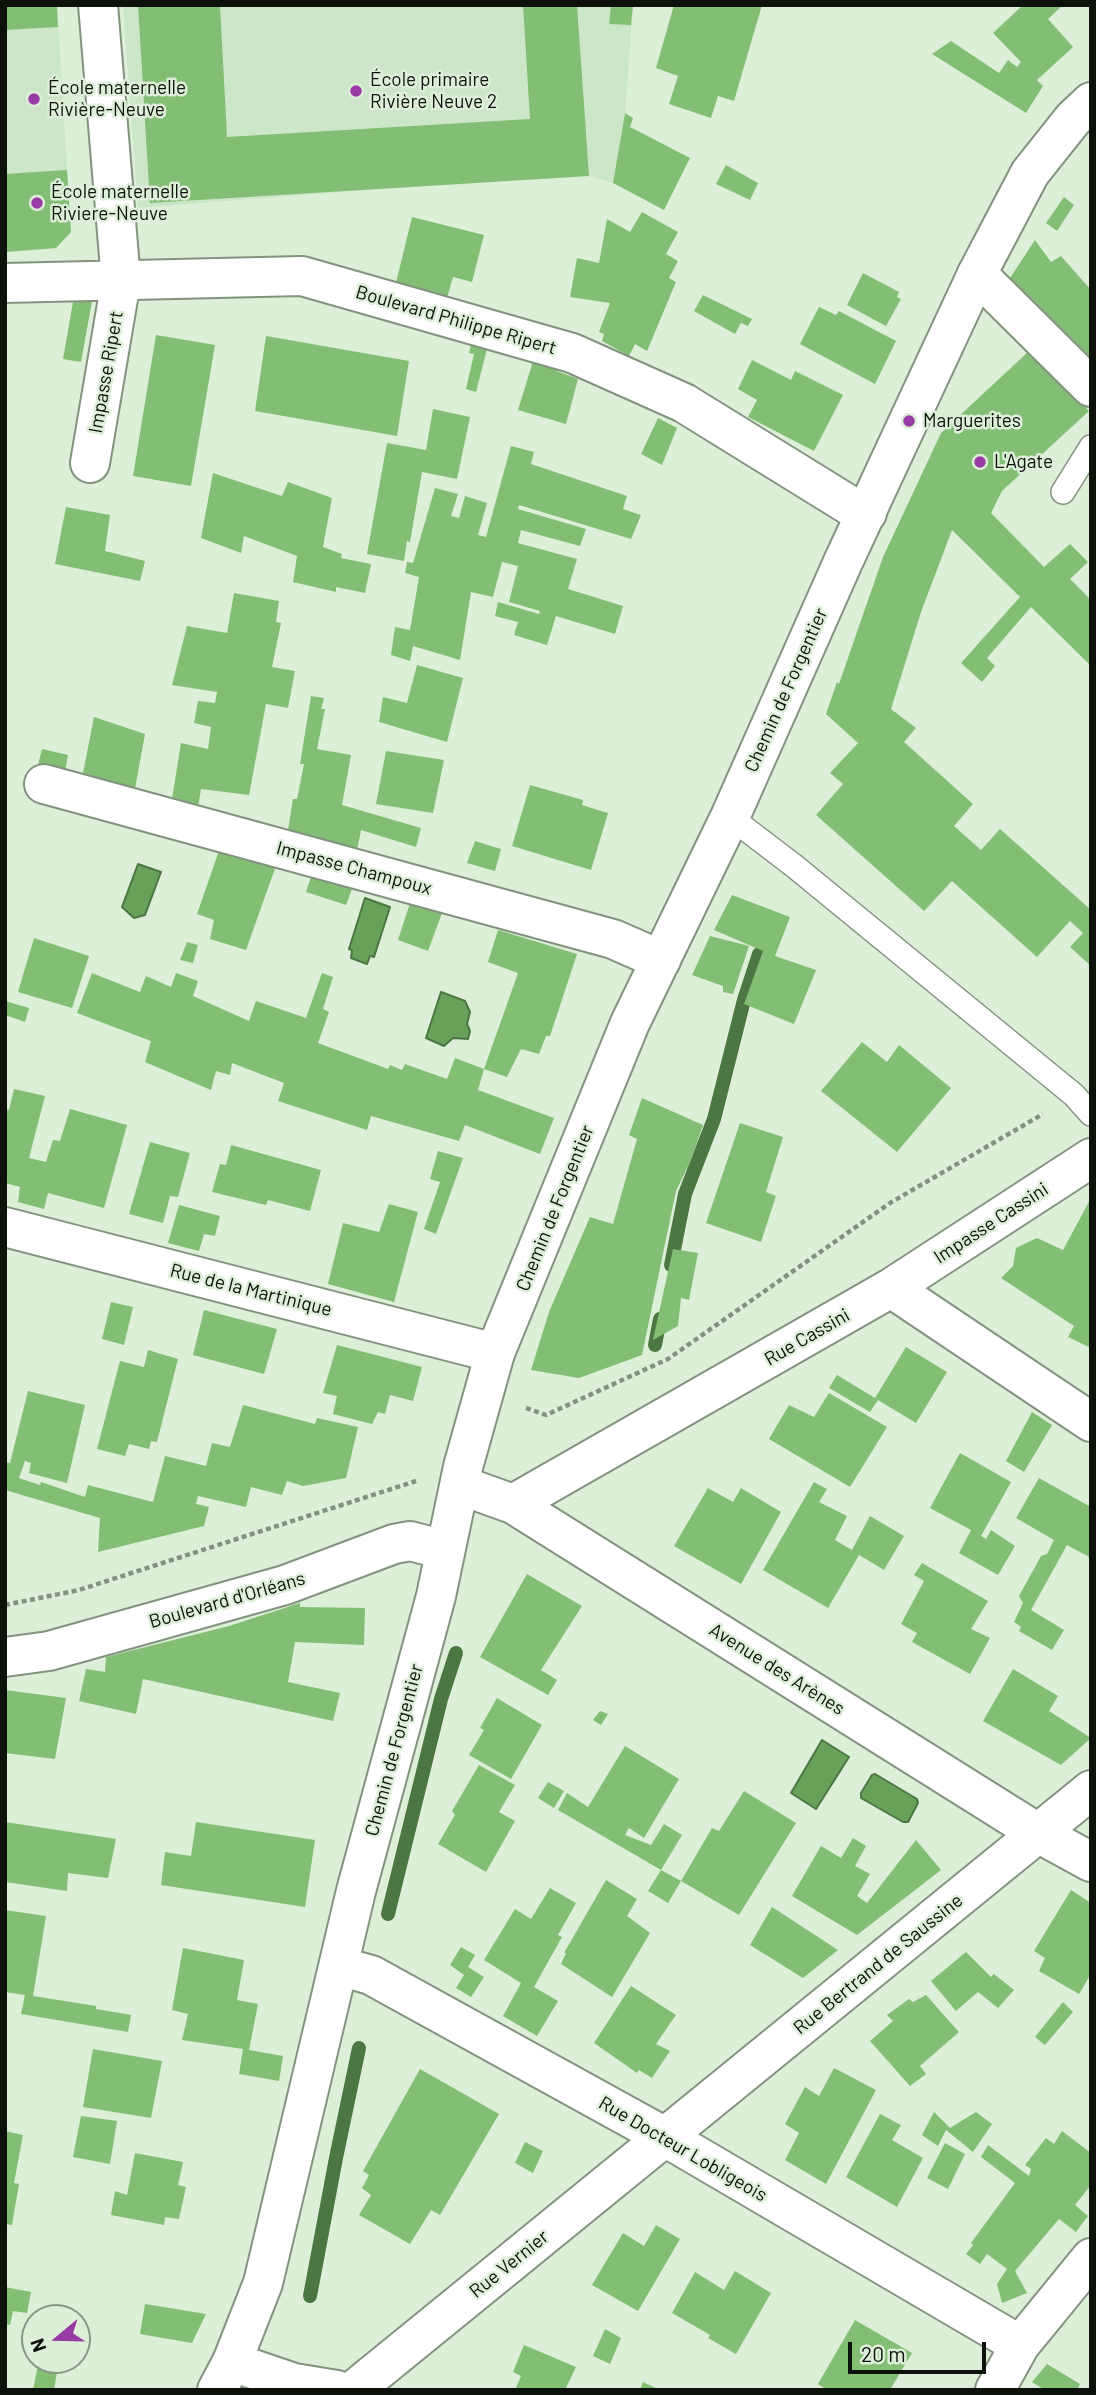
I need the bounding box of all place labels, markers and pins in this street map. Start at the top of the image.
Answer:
place label: École primaire Rivière Neuve 2 [370,69,497,113]
place label: École maternelle Rivière-Neuve [48,77,186,121]
marker: École primaire Rivière Neuve 2 [348,83,364,99]
marker: École maternelle Rivière-Neuve [26,91,42,107]
place label: École maternelle Riviere-Neuve [51,181,189,225]
marker: École maternelle Riviere-Neuve [29,195,45,211]
place label: Marguerites [923,410,1021,432]
marker: Marguerites [901,413,917,429]
place label: L'Agate [994,451,1053,473]
marker: L'Agate [972,454,988,470]

